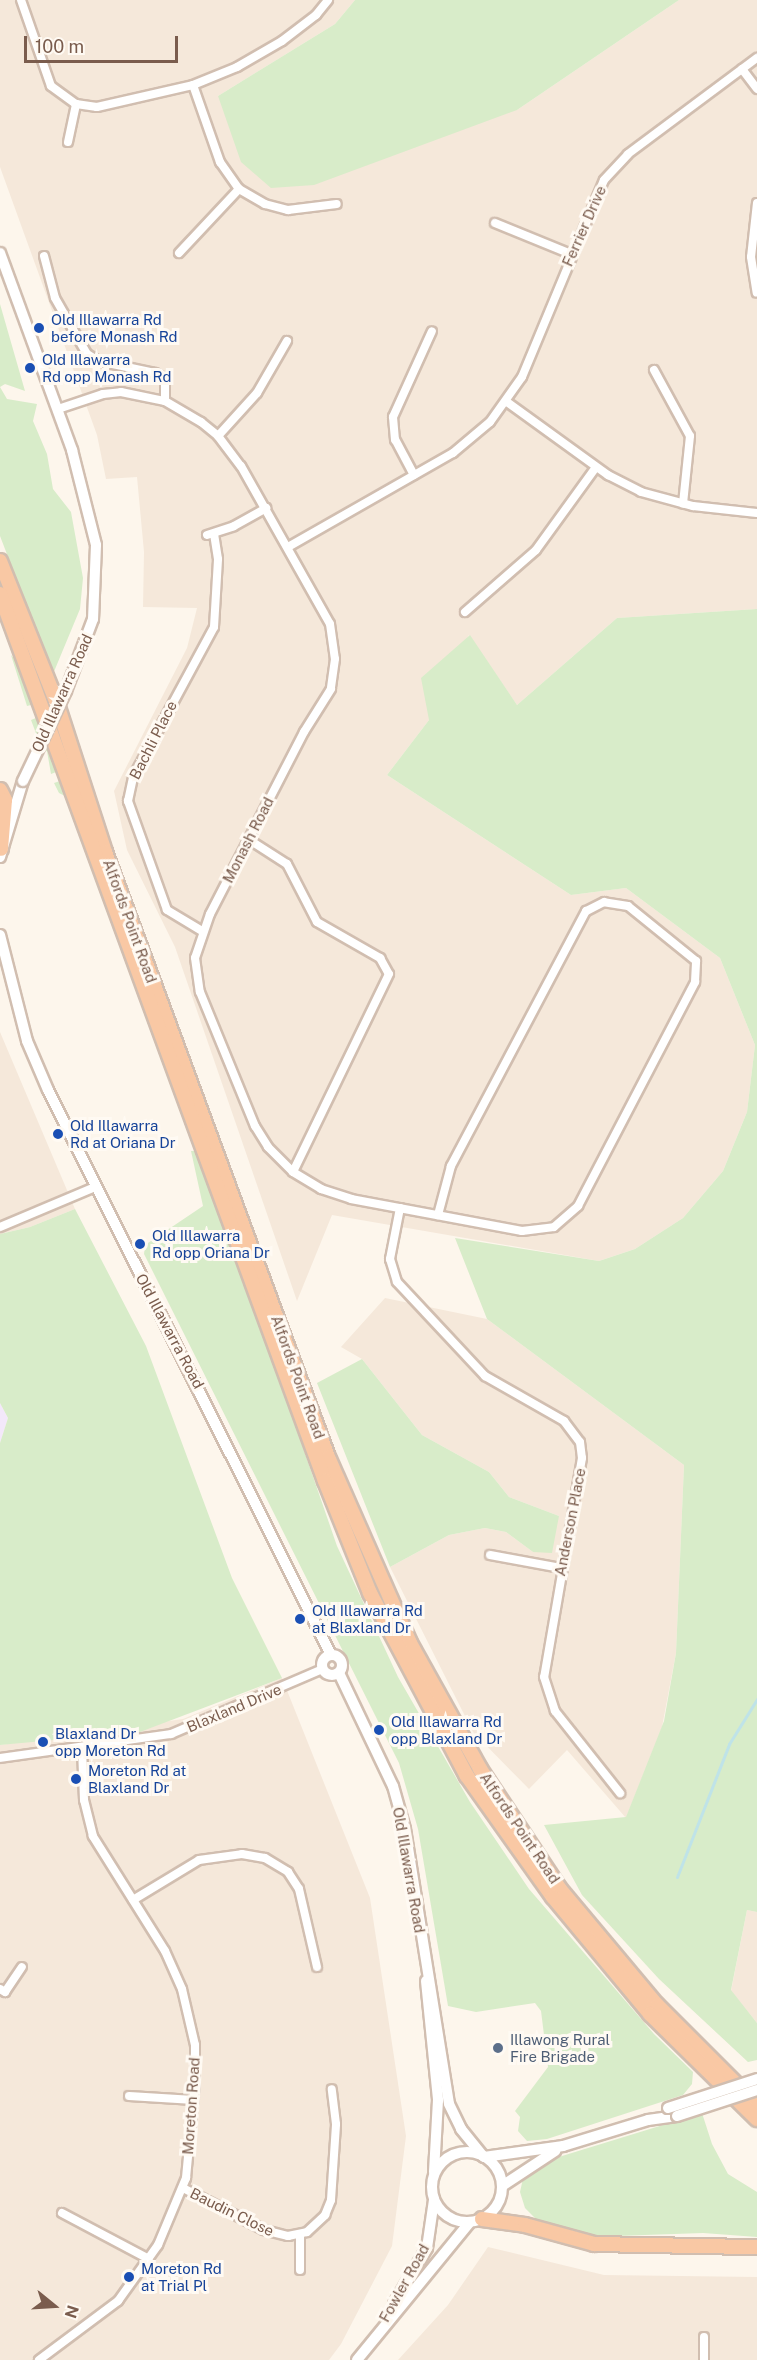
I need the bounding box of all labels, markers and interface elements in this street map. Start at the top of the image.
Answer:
scale bar [27,24,182,62]
text: 100 m [35,36,84,57]
street label: Ferrier Drive [558,183,610,269]
place label: Old Illawarra Rd before Monash Rd [51,310,178,345]
marker: Old Illawarra Rd before Monash Rd [32,321,46,335]
place label: Old Illawarra Rd opp Monash Rd [42,350,172,385]
marker: Old Illawarra Rd opp Monash Rd [23,361,37,375]
street label: Old Illawarra Road [28,631,96,755]
street label: Bachli Place [126,698,180,782]
street label: Monash Road [219,794,277,886]
street label: Alfords Point Road [99,857,161,985]
place label: Old Illawarra Rd at Oriana Dr [70,1116,176,1151]
marker: Old Illawarra Rd at Oriana Dr [51,1127,65,1141]
place label: Old Illawarra Rd opp Oriana Dr [152,1226,270,1261]
marker: Old Illawarra Rd opp Oriana Dr [133,1237,147,1251]
street label: Old Illawarra Road [132,1270,208,1392]
street label: Alfords Point Road [267,1313,329,1441]
street label: Anderson Place [551,1466,589,1578]
place label: Old Illawarra Rd at Blaxland Dr [312,1601,423,1636]
marker: Old Illawarra Rd at Blaxland Dr [293,1612,307,1626]
street label: Blaxland Drive [184,1680,284,1736]
place label: Old Illawarra Rd opp Blaxland Dr [391,1712,502,1747]
marker: Old Illawarra Rd opp Blaxland Dr [372,1723,386,1737]
place label: Blaxland Dr opp Moreton Rd [55,1724,166,1759]
marker: Blaxland Dr opp Moreton Rd [36,1735,50,1749]
place label: Moreton Rd at Blaxland Dr [88,1761,186,1796]
street label: Alfords Point Road [476,1769,564,1887]
marker: Moreton Rd at Blaxland Dr [69,1772,83,1786]
street label: Old Illawarra Road [389,1806,429,1934]
place label: Illawong Rural Fire Brigade [510,2030,610,2065]
marker: Illawong Rural Fire Brigade [491,2041,505,2055]
street label: Moreton Road [179,2057,203,2155]
street label: Baudin Close [187,2184,277,2240]
street label: Fowler Road [375,2241,433,2325]
place label: Moreton Rd at Trial Pl [141,2259,222,2294]
marker: Moreton Rd at Trial Pl [122,2270,136,2284]
north arrow [24,2276,84,2336]
text: N [61,2303,83,2321]

